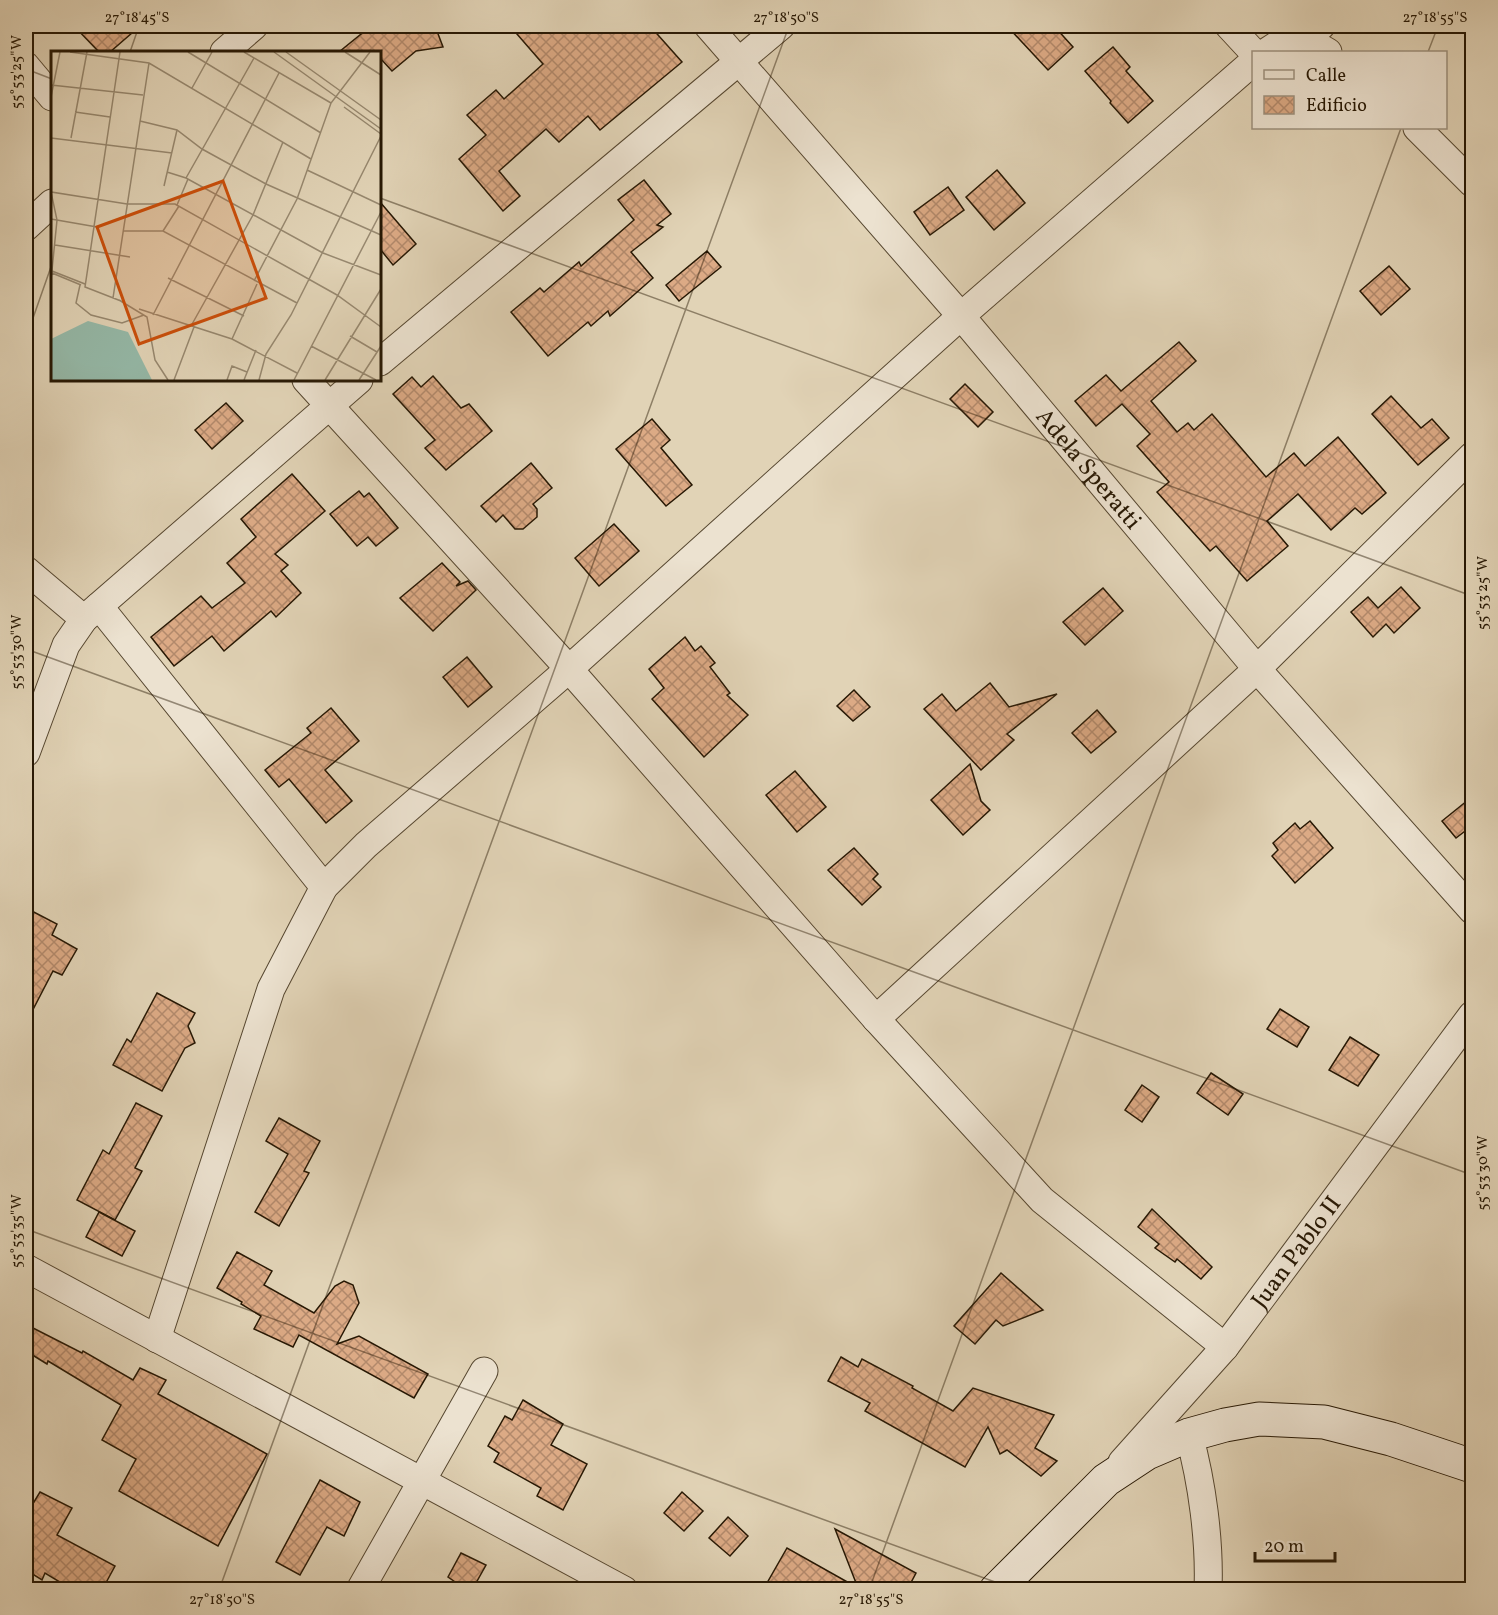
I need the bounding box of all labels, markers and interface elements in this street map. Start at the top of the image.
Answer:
text: 27°18'45"S [104,8,170,29]
text: 27°18'50"S [753,8,819,29]
text: 27°18'55"S [1403,8,1467,29]
text: 55°53'25"W [7,35,28,109]
inset map [51,51,381,381]
legend [1252,51,1447,129]
text: Calle [1306,64,1346,89]
text: Edificio [1306,94,1367,119]
street label: Adela Speratti [1026,402,1148,538]
text: 55°53'25"W [1473,556,1494,630]
text: 55°53'30"W [7,615,28,689]
text: 55°53'30"W [1473,1136,1494,1210]
street label: Juan Pablo II [1244,1189,1351,1317]
text: 55°53'35"W [7,1194,28,1268]
scale bar [1255,1525,1334,1563]
text: 20 m [1264,1535,1304,1560]
text: 27°18'50"S [189,1590,255,1611]
text: 27°18'55"S [839,1590,903,1611]

